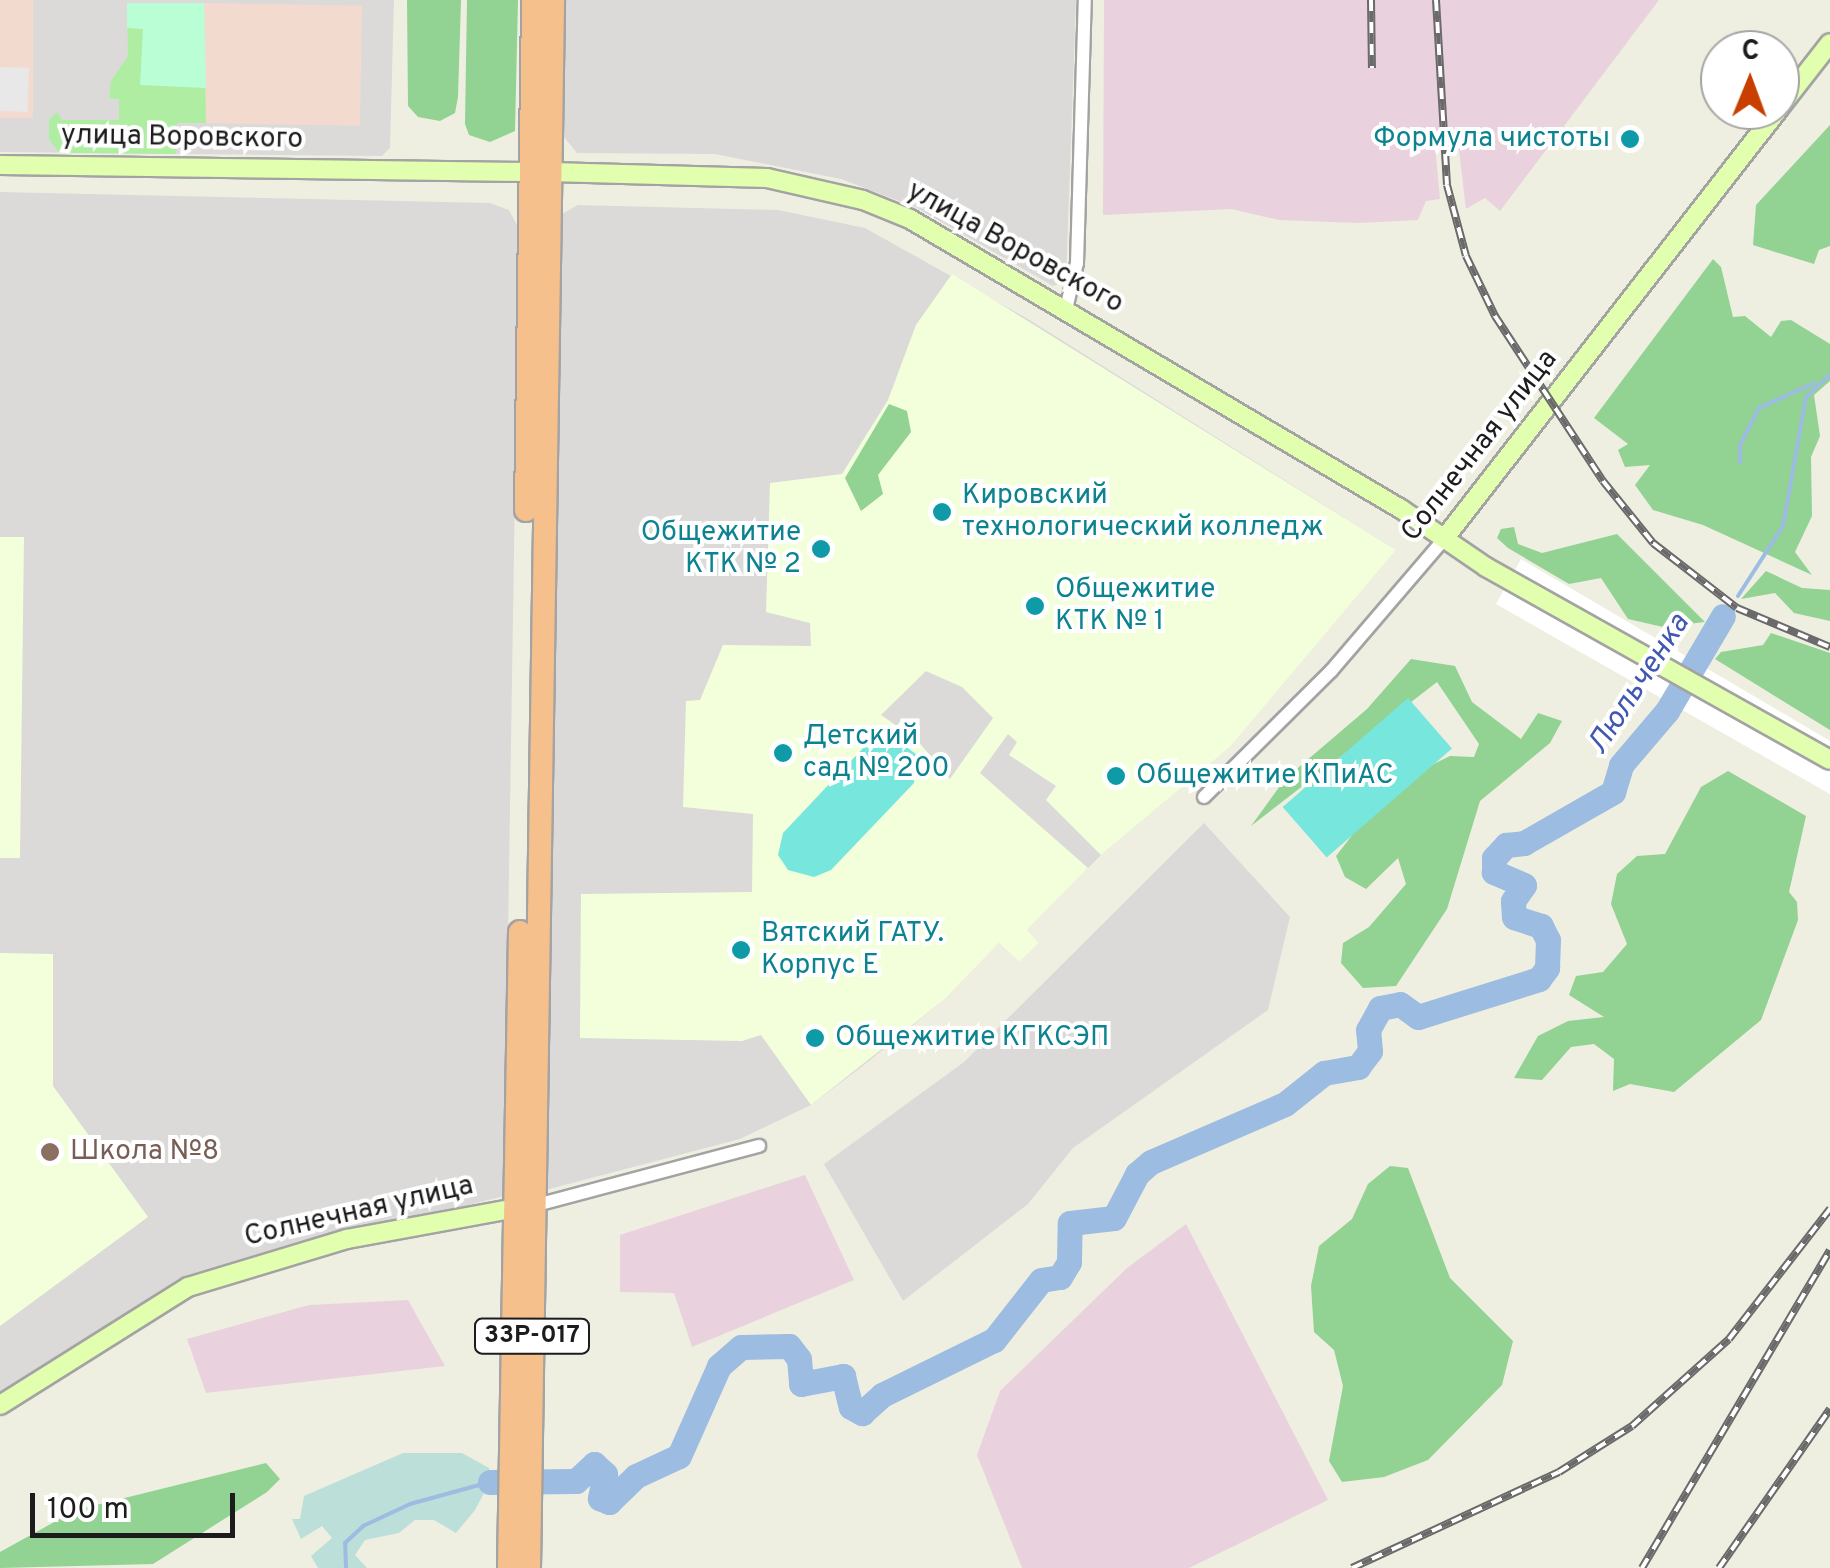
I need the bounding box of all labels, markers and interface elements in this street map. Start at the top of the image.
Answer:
north arrow [1700,30,1800,130]
text: С [1741,34,1760,70]
street label: улица Воровского [61,119,303,157]
place label: Формула чистоты [1373,122,1610,156]
marker: Формула чистоты [1619,128,1641,150]
street label: улица Воровского [901,175,1129,321]
street label: Солнечная улица [1395,344,1565,548]
place label: Кировский технологический колледж [962,479,1324,545]
marker: Кировский технологический колледж [931,501,953,523]
place label: Общежитие КТК № 2 [641,516,801,582]
marker: Общежитие КТК № 2 [810,538,832,560]
place label: Общежитие КТК № 1 [1055,573,1215,639]
marker: Общежитие КТК № 1 [1024,595,1046,617]
water label: Люльченка [1581,608,1699,762]
place label: Детский сад № 200 [803,720,949,786]
marker: Детский сад № 200 [772,742,794,764]
place label: Общежитие КПиАС [1136,759,1394,793]
marker: Общежитие КПиАС [1105,765,1127,787]
place label: Вятский ГАТУ. Корпус Е [761,917,944,983]
marker: Вятский ГАТУ. Корпус Е [730,939,752,961]
place label: Общежитие КГКСЭП [835,1021,1109,1055]
marker: Общежитие КГКСЭП [804,1027,826,1049]
place label: Школа №8 [70,1135,219,1169]
marker: Школа №8 [39,1141,61,1163]
street label: Солнечная улица [241,1169,477,1255]
road number: 33Р-017 [472,1316,592,1356]
scale bar [35,1473,240,1535]
text: 100 m [47,1492,129,1529]

